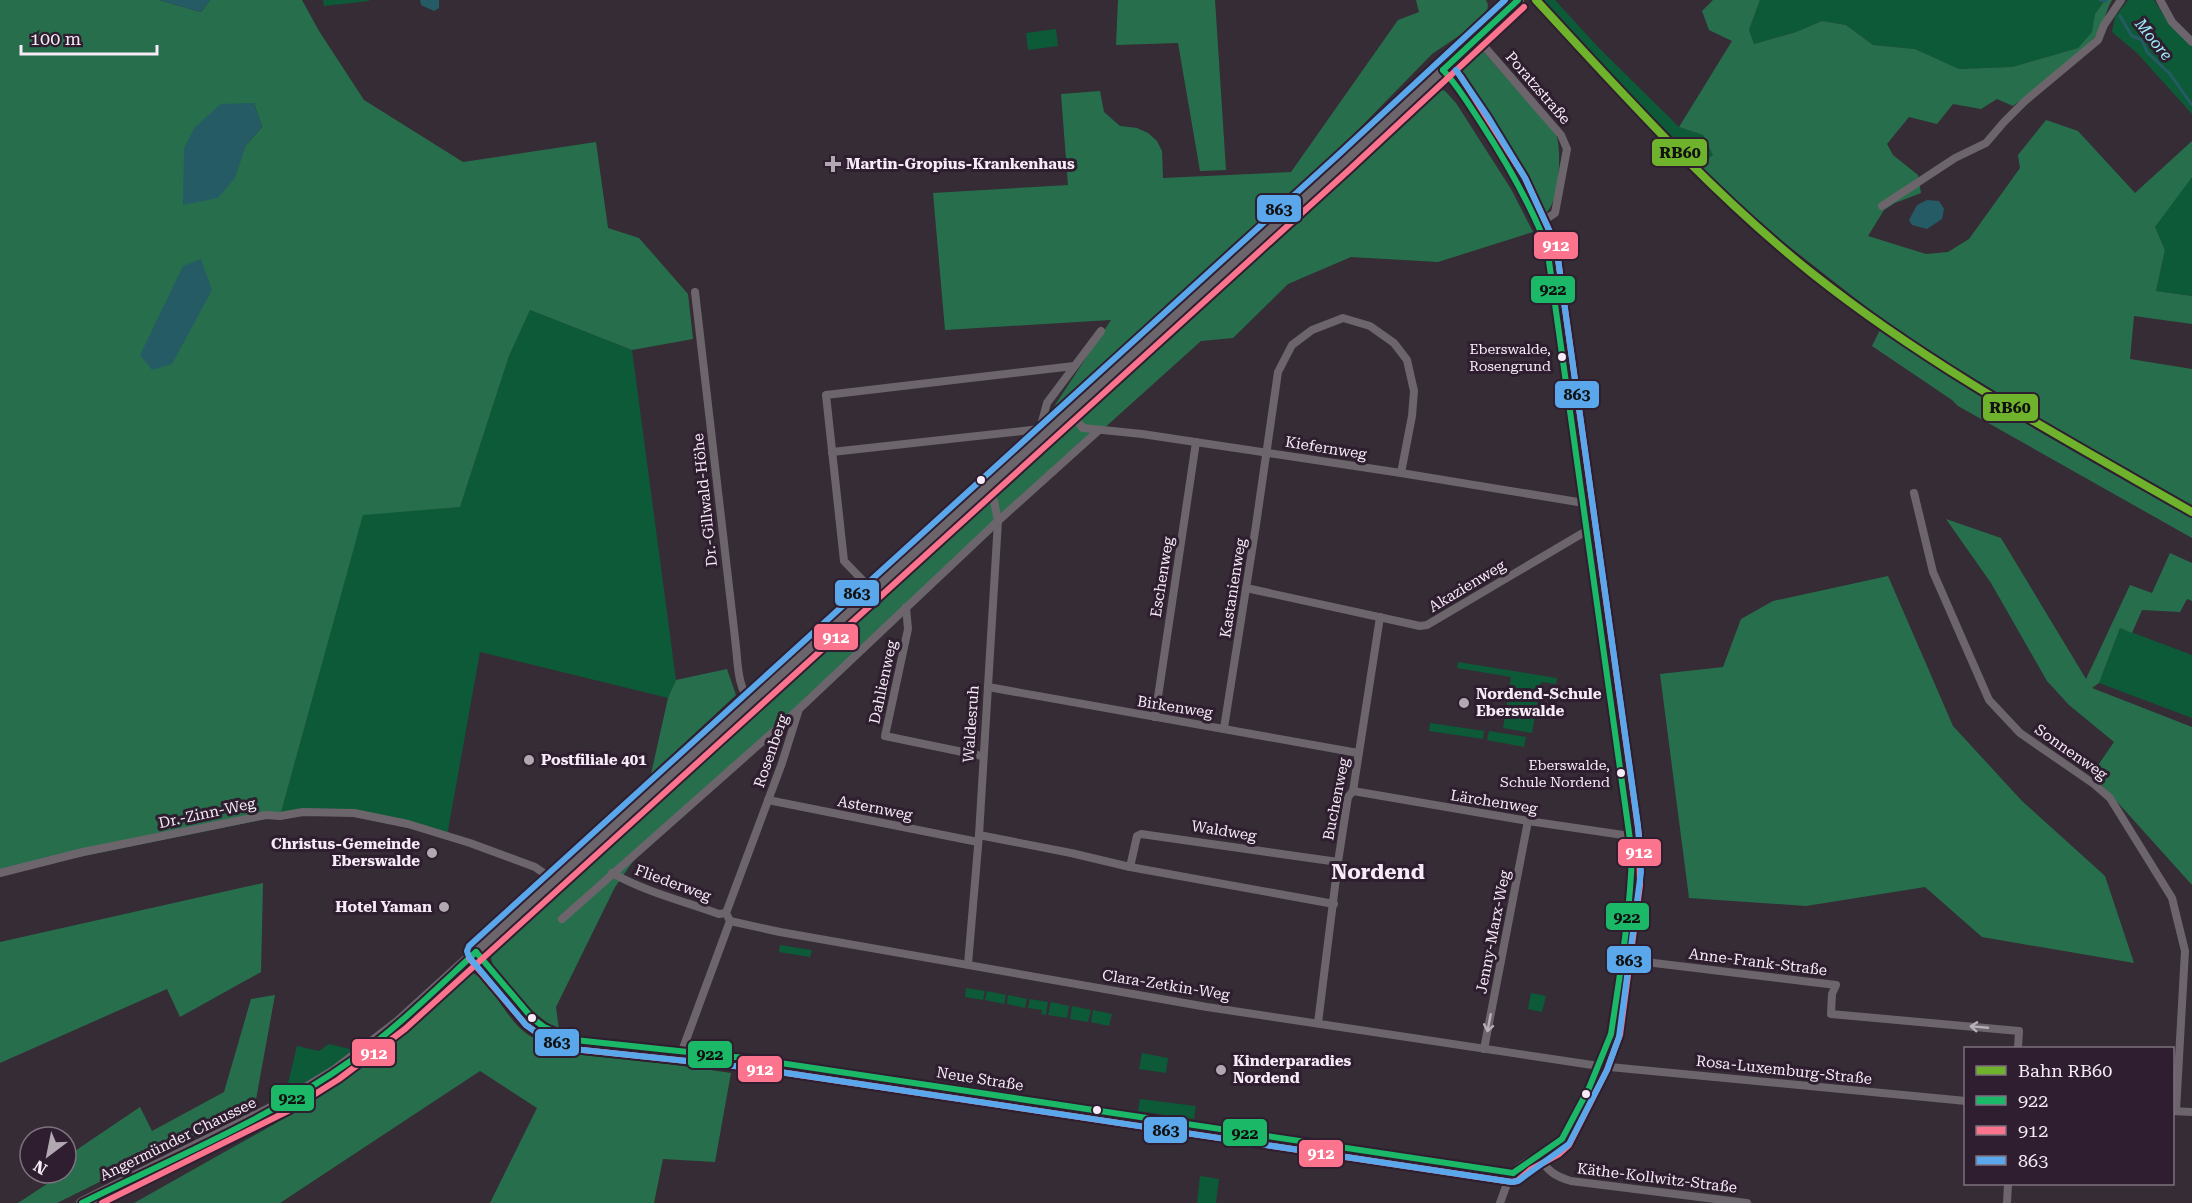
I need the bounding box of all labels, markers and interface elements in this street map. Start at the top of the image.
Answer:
water label: Moore [2130,14,2176,64]
scale bar [21,18,158,56]
text: 100 m [30,28,81,49]
street label: Poratzstraße [1502,48,1574,128]
line badge: RB60 [1651,138,1708,167]
text: RB60 [1659,143,1701,162]
marker: Martin-Gropius-Krankenhaus [824,155,842,173]
place label: Martin-Gropius-Krankenhaus [846,155,1075,173]
line badge: 863 [1256,194,1302,223]
text: 863 [1266,200,1292,219]
line badge: 912 [1533,231,1579,260]
text: 912 [1543,236,1569,255]
line badge: 922 [1530,275,1576,304]
text: 922 [1540,280,1566,299]
place label: Eberswalde, Rosengrund [1469,341,1551,374]
marker: Eberswalde, Rosengrund [1556,351,1568,363]
line badge: 863 [1554,380,1600,409]
text: 863 [1564,385,1590,404]
line badge: RB60 [1982,393,2039,422]
text: RB60 [1989,398,2031,417]
street label: Dr.-Gillwald-Höhe [689,432,721,568]
street label: Kiefernweg [1284,433,1369,463]
unlabelled marker [975,474,987,486]
street label: Eschenweg [1147,535,1177,619]
street label: Kastanienweg [1216,536,1250,639]
street label: Akazienweg [1425,556,1509,616]
line badge: 863 [834,579,880,607]
text: 863 [844,584,870,603]
line badge: 912 [813,623,859,651]
text: 912 [823,628,849,647]
street label: Dahlienweg [865,638,901,726]
street label: Waldesruh [959,684,983,763]
place label: Nordend-Schule Eberswalde [1476,685,1602,720]
street label: Birkenweg [1136,692,1215,722]
marker: Nordend-Schule Eberswalde [1457,696,1471,710]
street label: Rosenberg [750,711,792,790]
street label: Sonnenweg [2031,720,2111,784]
place label: Postfiliale 401 [541,751,647,769]
marker: Postfiliale 401 [522,753,536,767]
street label: Buchenweg [1319,756,1353,842]
place label: Eberswalde, Schule Nordend [1500,757,1610,790]
marker: Eberswalde, Schule Nordend [1615,767,1627,779]
street label: Lärchenweg [1449,786,1539,818]
street label: Asternweg [836,792,914,824]
street label: Dr.-Zinn-Weg [157,794,258,832]
street label: Waldweg [1190,817,1258,845]
place label: Christus-Gemeinde Eberswalde [271,835,420,870]
line badge: 912 [1617,838,1662,867]
text: 912 [1626,843,1652,862]
marker: Christus-Gemeinde Eberswalde [425,846,439,860]
district label: Nordend [1331,860,1425,884]
street label: Fliederweg [632,861,714,905]
street label: Jenny-Marx-Weg [1472,868,1514,995]
place label: Hotel Yaman [335,898,432,916]
marker: Hotel Yaman [437,900,451,914]
line badge: 922 [1605,902,1650,931]
text: 922 [1614,908,1640,927]
line badge: 863 [1606,945,1652,974]
street label: Anne-Frank-Straße [1688,945,1828,979]
text: 863 [1616,951,1642,970]
street label: Clara-Zetkin-Weg [1101,966,1232,1004]
unlabelled marker [526,1012,538,1024]
one-way arrow [1483,1013,1494,1032]
one-way arrow [1969,1021,1989,1032]
line badge: 863 [534,1028,580,1057]
text: 863 [544,1033,570,1052]
line badge: 912 [351,1038,396,1067]
line badge: 922 [687,1040,733,1069]
text: 912 [361,1044,387,1063]
text: 922 [697,1045,723,1064]
legend [1964,1047,2174,1185]
place label: Kinderparadies Nordend [1233,1052,1351,1087]
street label: Rosa-Luxemburg-Straße [1695,1052,1873,1088]
line badge: 912 [737,1055,783,1083]
text: 912 [747,1060,773,1079]
text: Bahn RB60 [2018,1060,2112,1081]
street label: Neue Straße [935,1063,1025,1095]
marker: Kinderparadies Nordend [1214,1063,1228,1077]
line badge: 922 [270,1084,315,1112]
unlabelled marker [1580,1088,1592,1100]
text: 922 [279,1089,305,1108]
text: 922 [2018,1090,2048,1111]
street label: Angermünder Chaussee [97,1093,259,1185]
unlabelled marker [1091,1104,1103,1116]
line badge: 863 [1143,1116,1188,1144]
line badge: 922 [1222,1118,1268,1147]
text: 912 [2018,1120,2048,1141]
text: 863 [1153,1121,1179,1140]
text: 922 [1232,1124,1258,1143]
north arrow [18,1125,78,1185]
line badge: 912 [1298,1139,1344,1168]
text: 912 [1308,1144,1334,1163]
text: 863 [2018,1150,2048,1171]
text: N [30,1156,51,1179]
street label: Käthe-Kollwitz-Straße [1576,1159,1738,1197]

